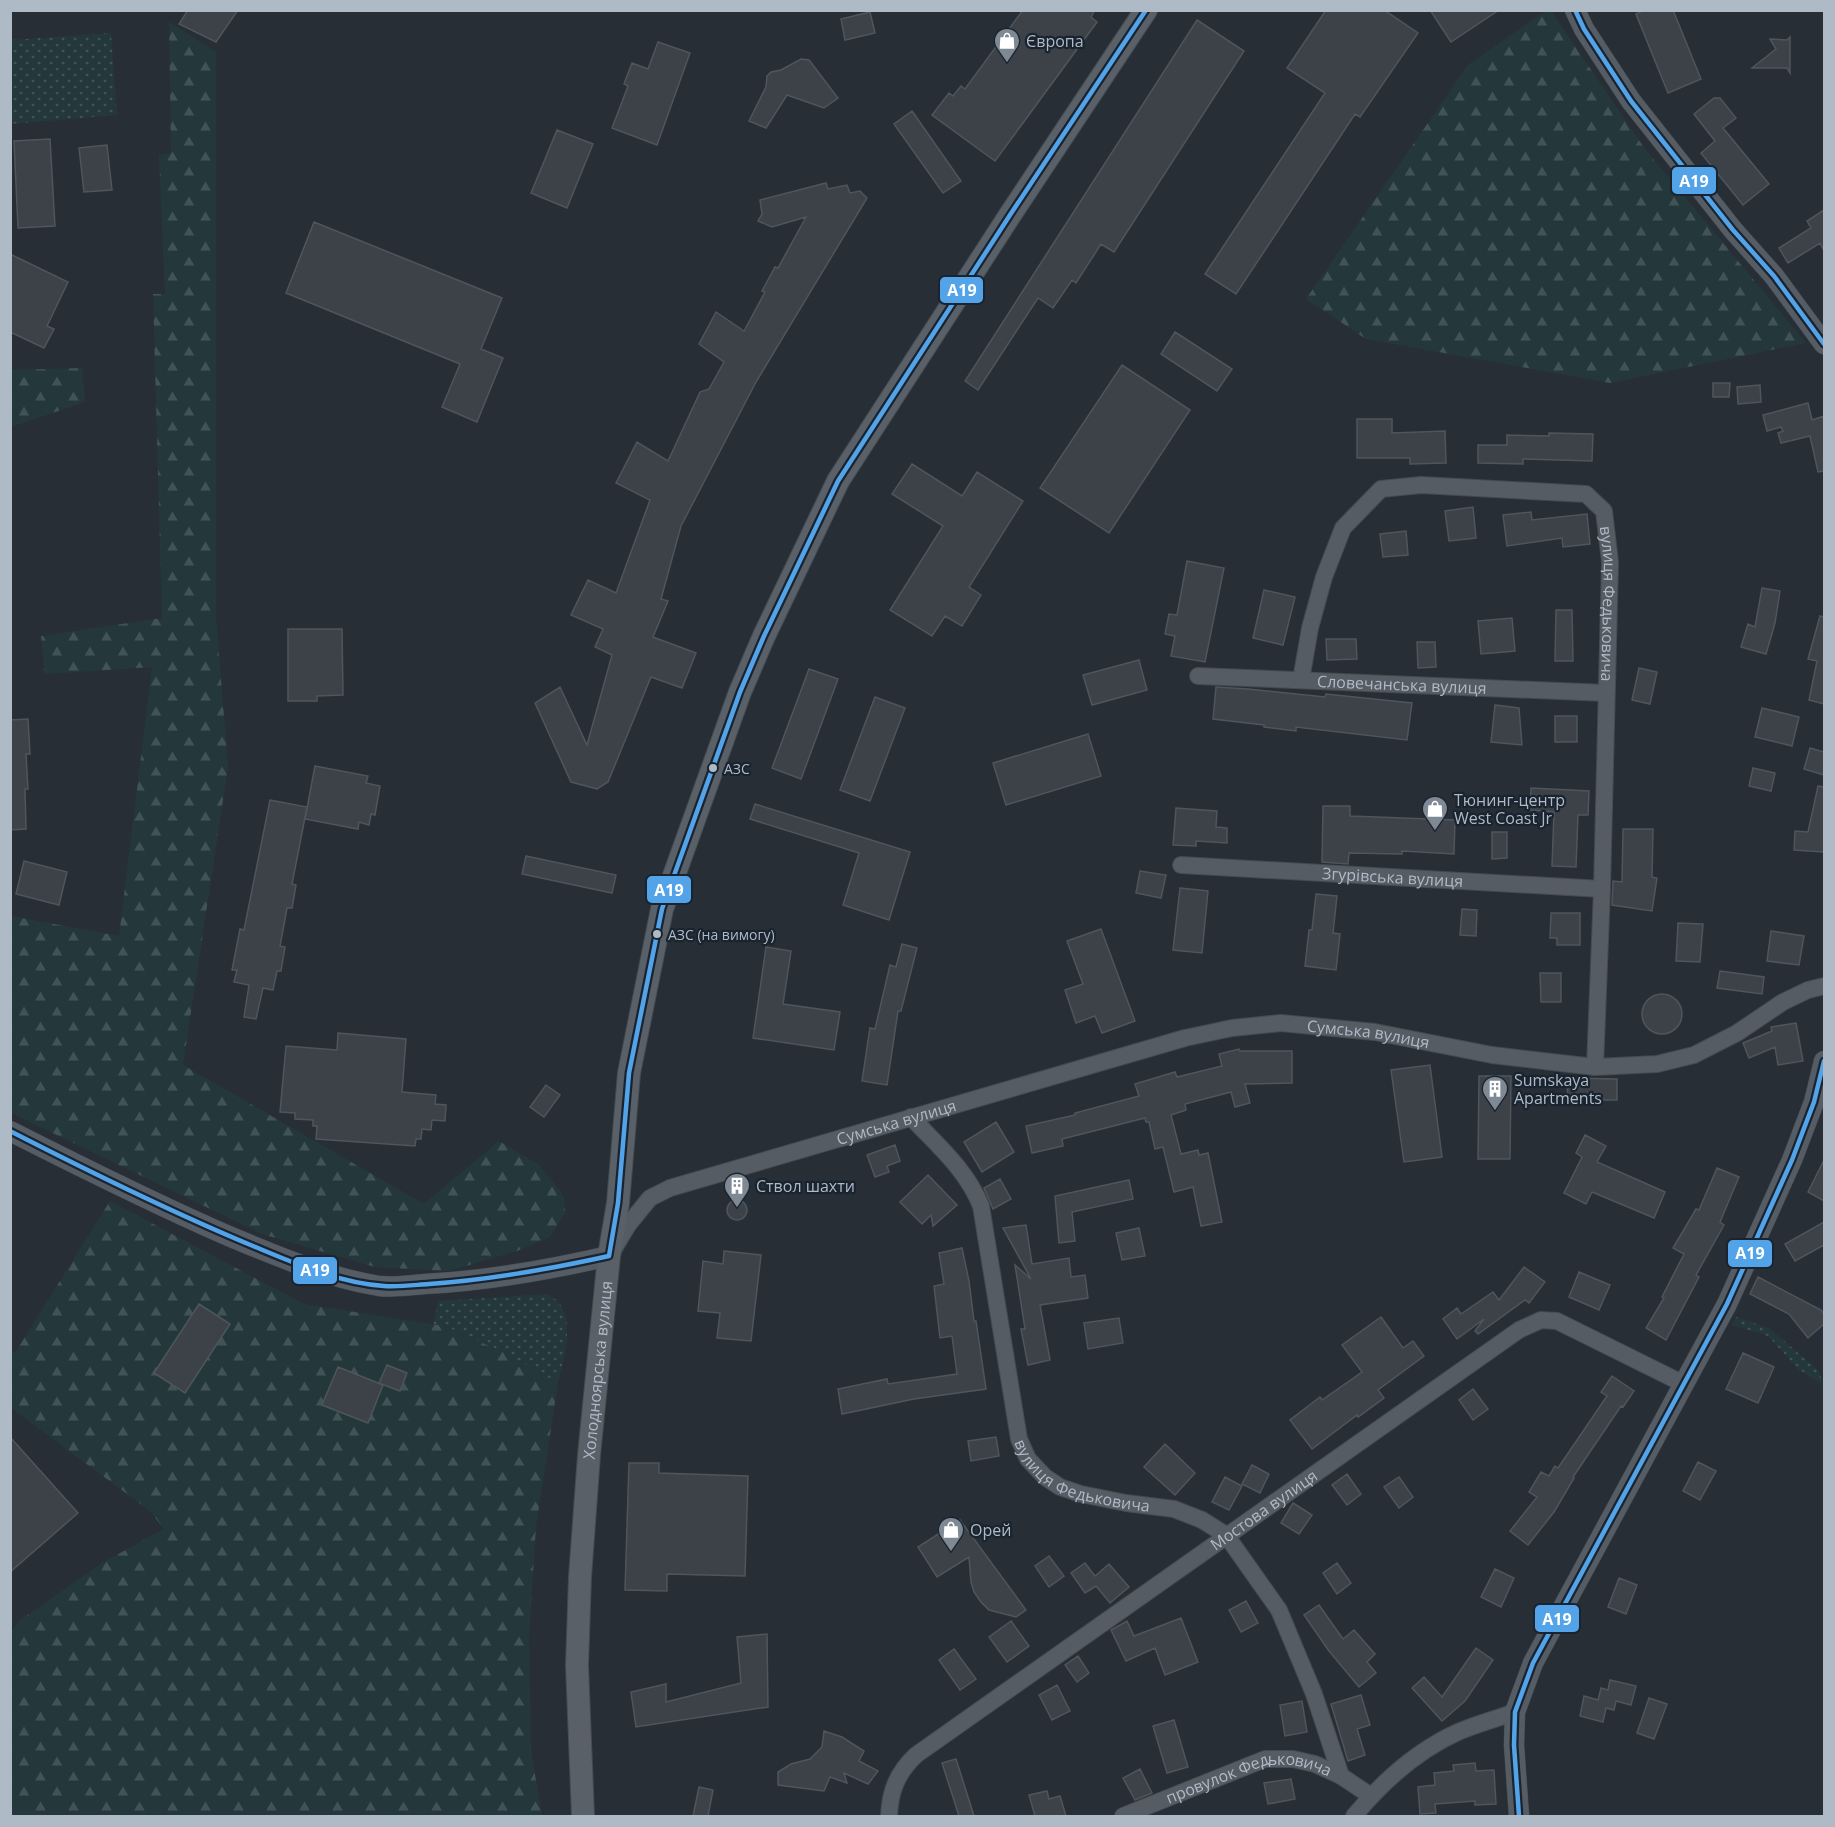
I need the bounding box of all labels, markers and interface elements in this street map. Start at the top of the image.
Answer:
shop icon: Європа [992,26,1022,64]
place label: Європа [1026,30,1084,52]
line badge: А19 [1671,166,1717,195]
text: А19 [1679,170,1709,192]
line badge: А19 [939,276,984,304]
text: А19 [947,279,977,301]
street label: вулиця Федьковича [1595,525,1621,682]
street label: Словечанська вулиця [1317,670,1487,699]
place label: АЗС [724,759,750,778]
marker: АЗС [707,762,719,774]
place label: Тюнинг-центр West Coast Jr [1454,789,1565,829]
shop icon: Тюнинг-центр West Coast Jr [1420,794,1450,832]
street label: Згурівська вулиця [1322,862,1464,892]
line badge: А19 [646,875,692,904]
text: А19 [654,879,684,901]
place label: АЗС (на вимогу) [668,925,775,944]
marker: АЗС (на вимогу) [651,928,663,940]
street label: Сумська вулиця [1306,1015,1431,1053]
place label: Sumskaya Apartments [1514,1069,1602,1109]
building icon: Sumskaya Apartments [1480,1074,1510,1112]
street label: Сумська вулиця [834,1094,959,1150]
building icon: Ствол шахти [722,1171,752,1209]
place label: Ствол шахти [756,1175,855,1197]
line badge: А19 [1727,1239,1773,1268]
text: А19 [1735,1242,1765,1264]
line badge: А19 [292,1256,338,1285]
text: А19 [300,1259,330,1281]
street label: Холодноярська вулиця [578,1280,617,1460]
street label: вулиця Федьковича [1009,1435,1151,1517]
street label: Мостова вулиця [1206,1465,1322,1555]
shop icon: Орей [936,1515,966,1553]
place label: Орей [970,1519,1011,1541]
line badge: А19 [1534,1604,1580,1633]
text: А19 [1542,1608,1572,1630]
street label: провулок Федьковича [1163,1748,1335,1809]

